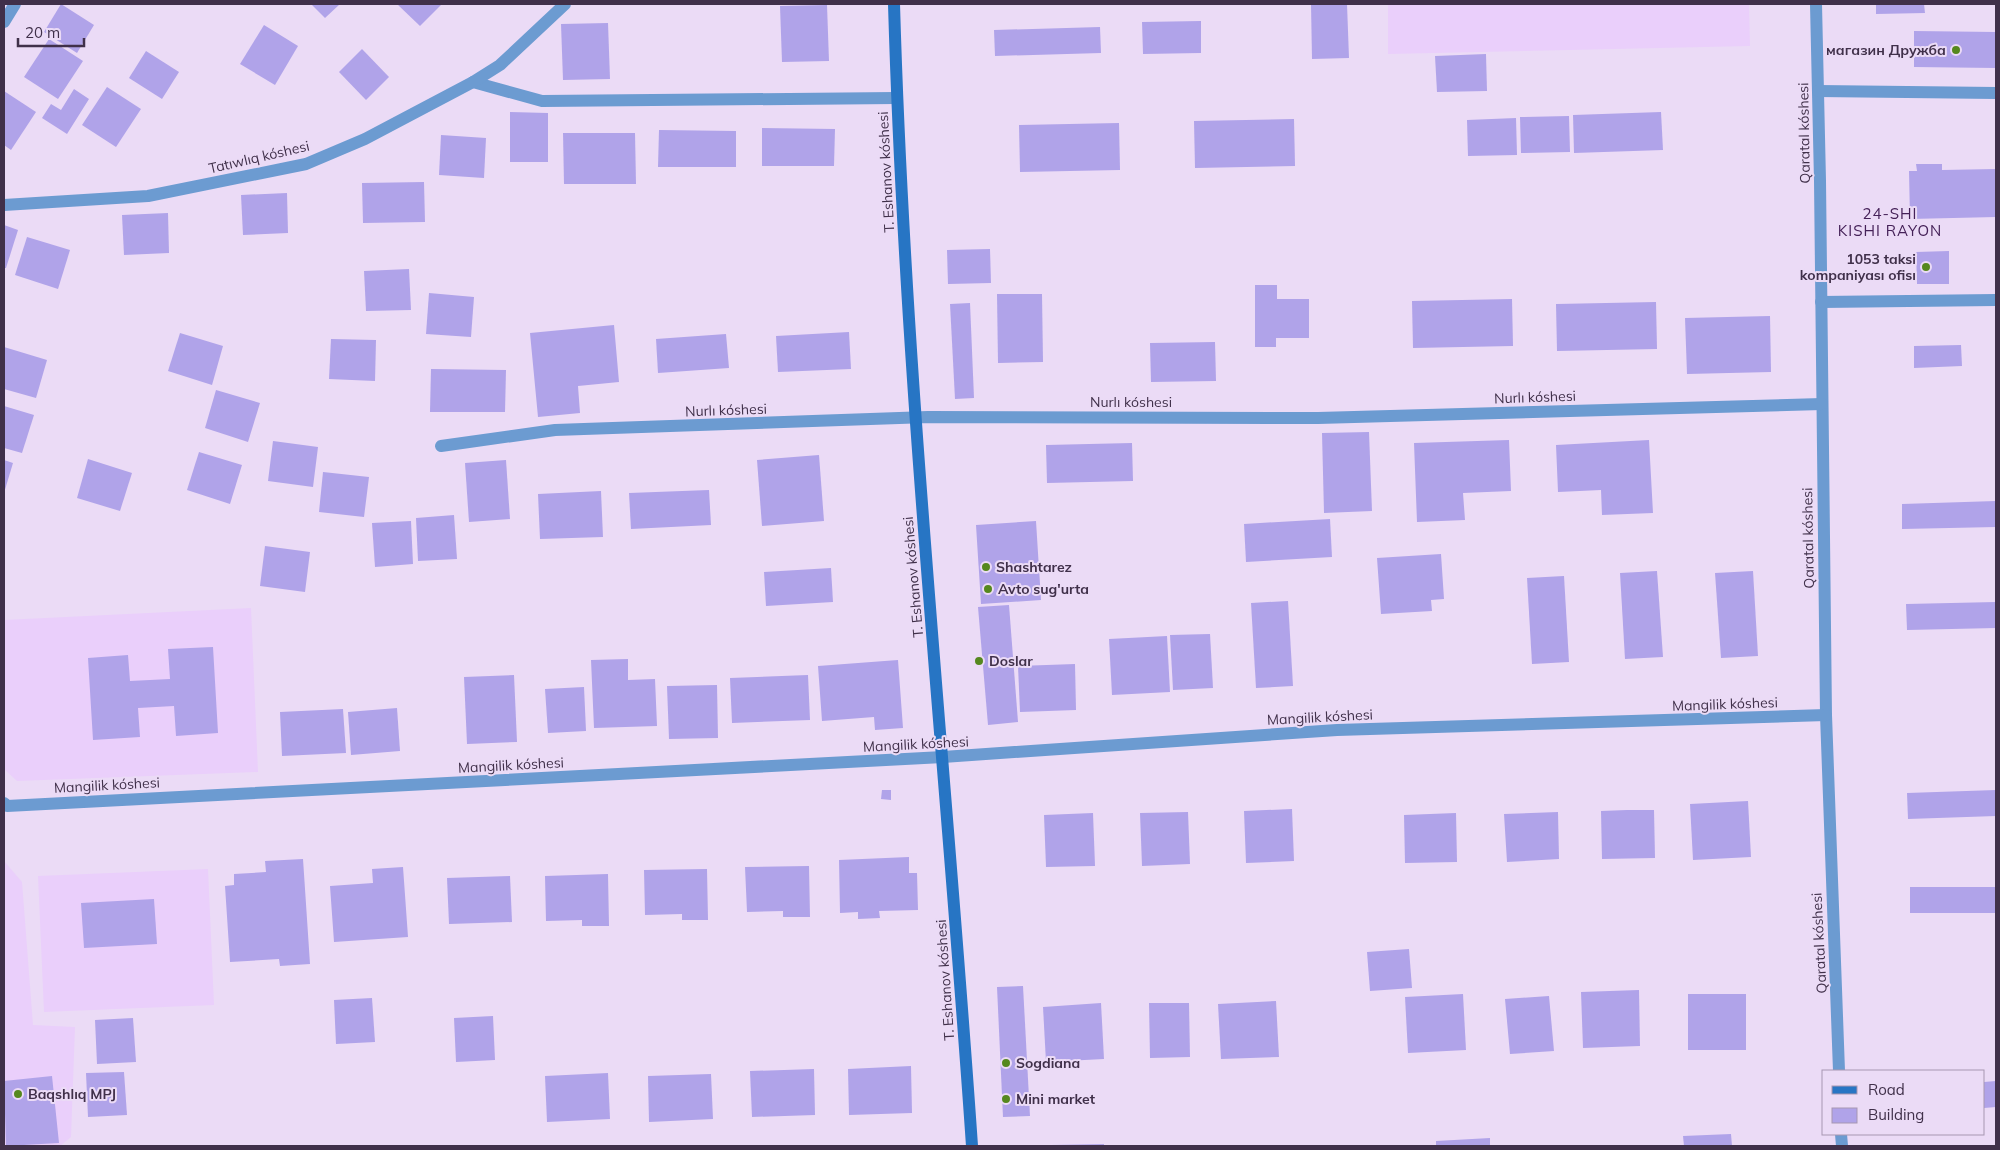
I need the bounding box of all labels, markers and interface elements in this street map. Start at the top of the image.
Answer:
scale bar [18,15,84,47]
text: 20 m [25,23,60,42]
place label: магазин Дружба [1826,41,1946,59]
marker: магазин Дружба [1950,44,1962,56]
street label: Qaratal kóshesi [1794,82,1814,184]
street label: T. Eshanov kóshesi [874,111,898,233]
street label: Tatıwlıq kóshesi [207,137,311,177]
district label: 24-SHI KISHI RAYON [1838,204,1942,240]
place label: 1053 taksi kompaniyası ofisı [1800,250,1916,284]
marker: 1053 taksi kompaniyası ofisı [1920,261,1932,273]
street label: Nurlı kóshesi [1494,387,1576,407]
street label: Nurlı kóshesi [1090,393,1172,411]
street label: Nurlı kóshesi [685,400,767,420]
street label: Qaratal kóshesi [1798,487,1818,589]
street label: T. Eshanov kóshesi [899,516,927,638]
place label: Shashtarez [996,558,1072,576]
marker: Shashtarez [980,561,992,573]
place label: Avto sug'urta [998,580,1089,598]
marker: Avto sug'urta [982,583,994,595]
place label: Doslar [989,652,1033,670]
marker: Doslar [973,655,985,667]
street label: Mangilik kóshesi [1672,693,1778,715]
street label: Mangilik kóshesi [1267,705,1373,729]
street label: Mangilik kóshesi [863,732,969,756]
street label: Mangilik kóshesi [458,753,564,777]
street label: Mangilik kóshesi [54,773,160,797]
street label: Qaratal kóshesi [1807,892,1831,994]
street label: T. Eshanov kóshesi [932,919,958,1041]
place label: Sogdiana [1016,1054,1080,1072]
marker: Sogdiana [1000,1057,1012,1069]
legend [1822,1070,1985,1135]
text: Road [1868,1080,1905,1099]
place label: Baqshlıq MPJ [28,1085,116,1103]
marker: Baqshlıq MPJ [12,1088,24,1100]
place label: Mini market [1016,1090,1096,1108]
marker: Mini market [1000,1093,1012,1105]
text: Building [1868,1105,1924,1124]

